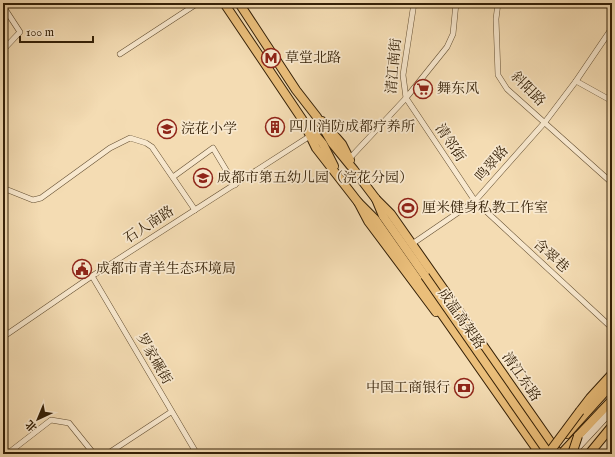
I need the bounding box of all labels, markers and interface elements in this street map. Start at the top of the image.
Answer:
scale bar [20,18,93,44]
text: 100 m [26,25,54,40]
street label: 清江南街 [383,37,405,95]
metro station icon: 草堂北路 [260,47,282,69]
place label: 草堂北路 [285,49,341,67]
street label: 斜阳路 [507,68,549,110]
supermarket icon: 舞东风 [412,78,434,100]
place label: 舞东风 [437,80,479,98]
building icon: 四川消防成都疗养所 [264,116,286,138]
school or university icon: 浣花小学 [156,118,178,140]
place label: 四川消防成都疗养所 [289,118,415,136]
place label: 浣花小学 [181,120,237,138]
street label: 清邻街 [431,121,469,165]
street label: 鸣翠路 [471,142,513,186]
school or university icon: 成都市第五幼儿园（浣花分园） [192,167,214,189]
place label: 成都市第五幼儿园（浣花分园） [217,169,413,187]
sports icon: 厘米健身私教工作室 [397,197,419,219]
place label: 厘米健身私教工作室 [422,199,548,217]
street label: 石人南路 [121,202,177,248]
street label: 含翠巷 [529,235,573,277]
public building icon: 成都市青羊生态环境局 [71,258,93,280]
place label: 成都市青羊生态环境局 [96,260,236,278]
street label: 成温高架路 [434,285,488,353]
street label: 罗家碾街 [132,330,176,388]
street label: 清江东路 [498,349,544,405]
bank icon: 中国工商银行 [453,377,475,399]
place label: 中国工商银行 [366,379,450,397]
north arrow [18,399,58,439]
text: 北 [23,417,41,434]

